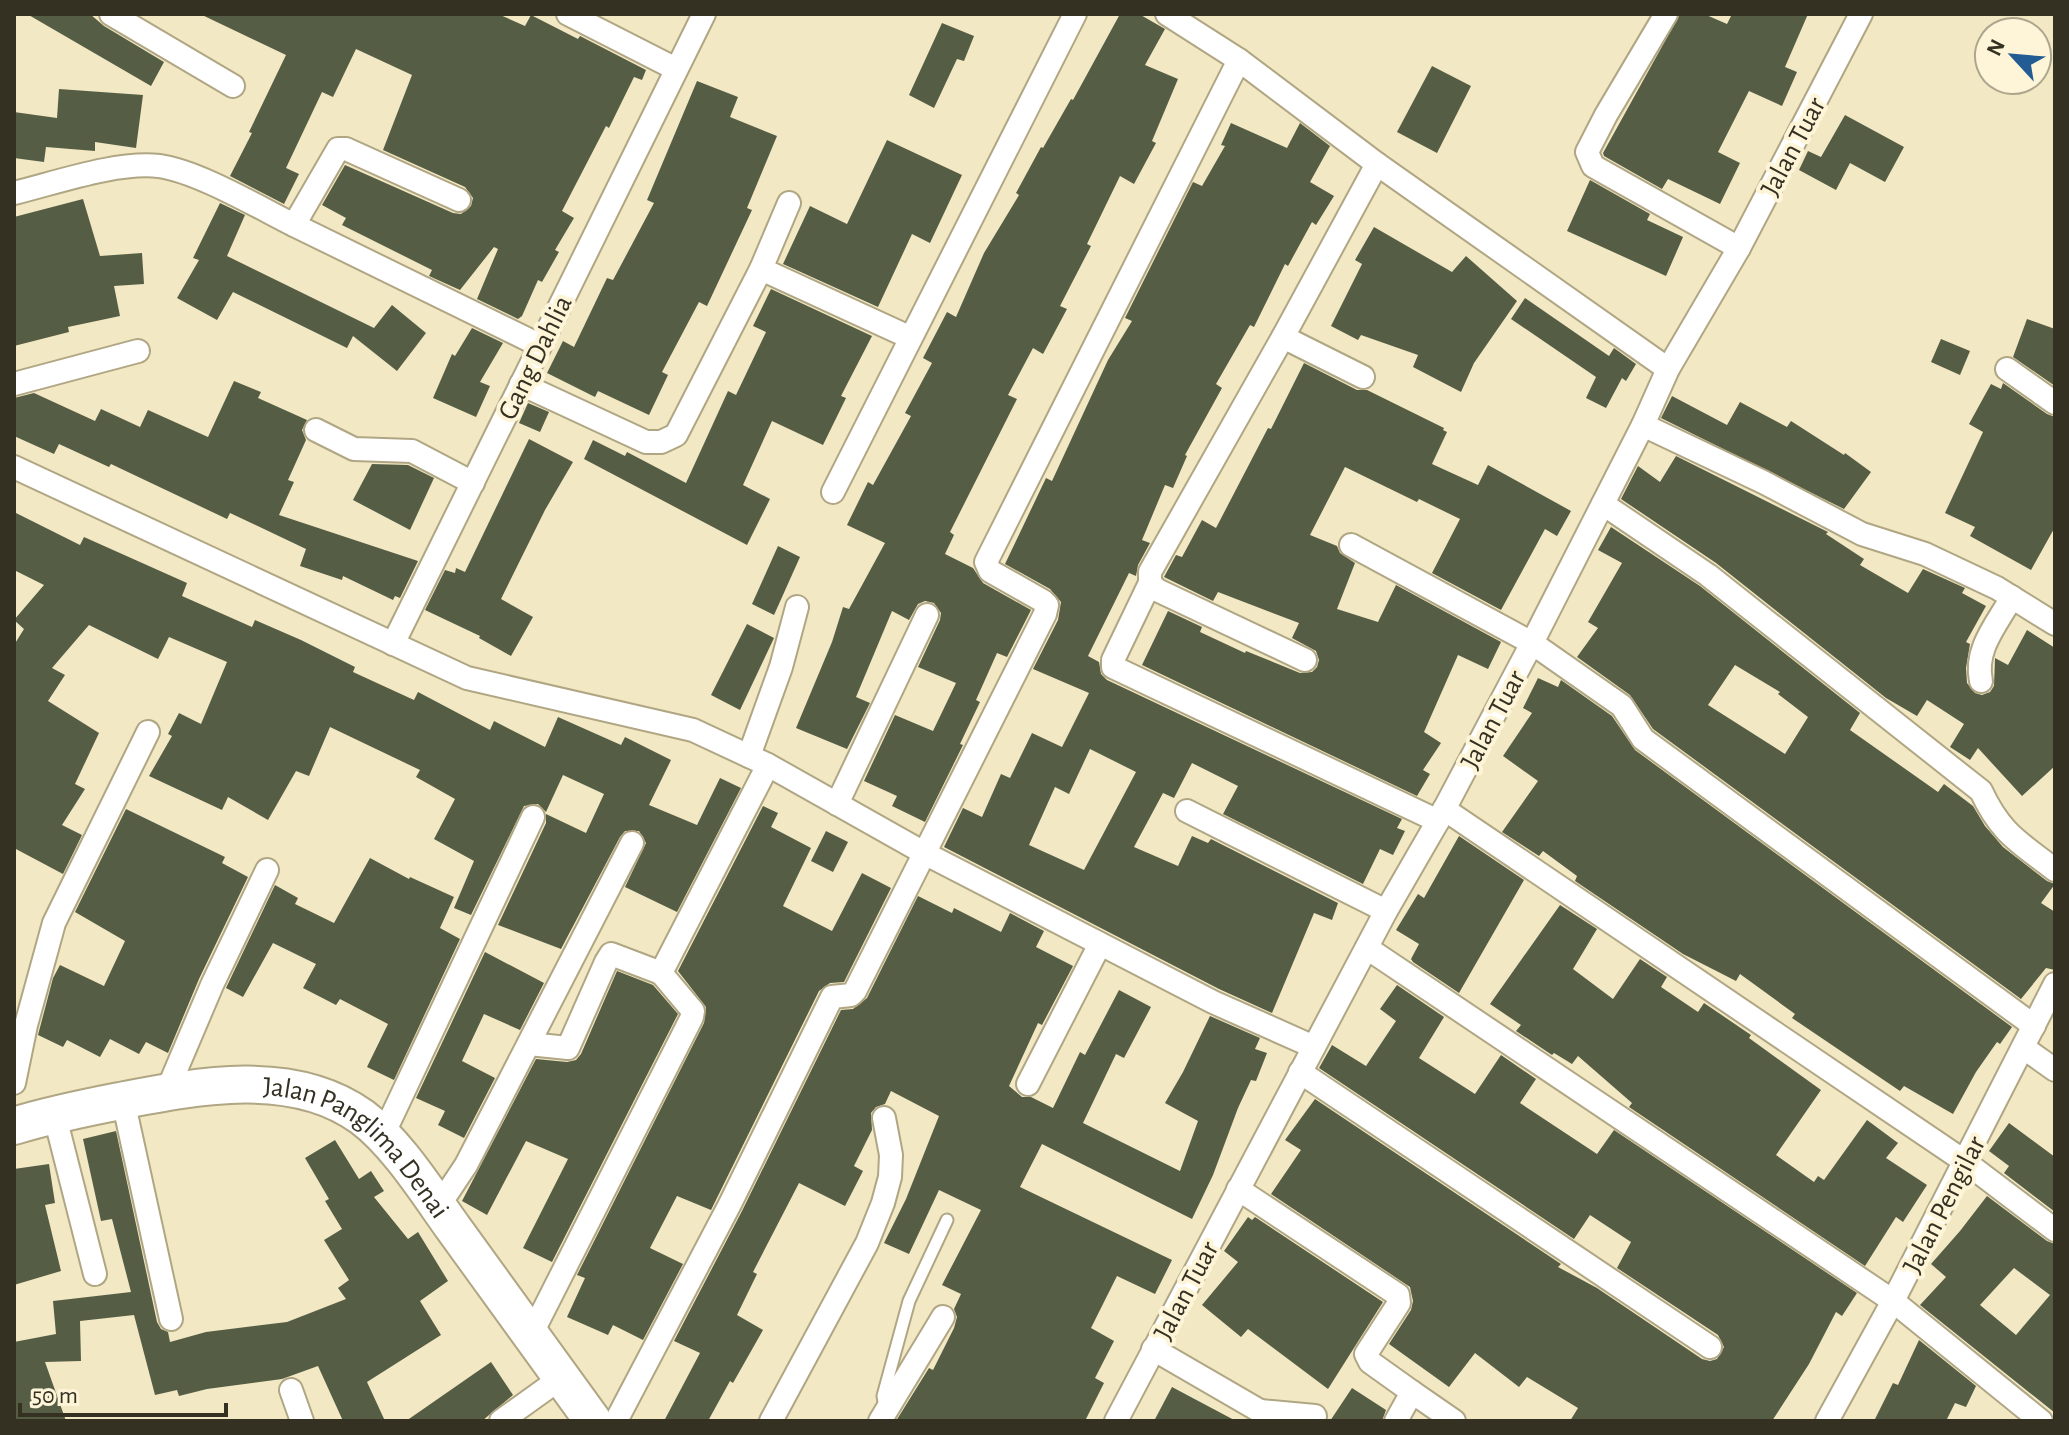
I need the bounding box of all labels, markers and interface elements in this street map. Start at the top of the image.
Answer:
north arrow [1973,16,2053,96]
text: N [1983,36,2009,59]
street label: Jalan Tuar [1756,93,1831,201]
street label: Gang Dahlia [494,291,578,424]
street label: Jalan Tuar [1456,666,1531,774]
street label: Jalan Panglima Denai [262,1073,454,1224]
street label: Jalan Pengilar [1898,1132,1991,1278]
street label: Jalan Tuar [1149,1237,1224,1345]
scale bar [20,1367,226,1417]
text: 50 m [32,1384,78,1408]

